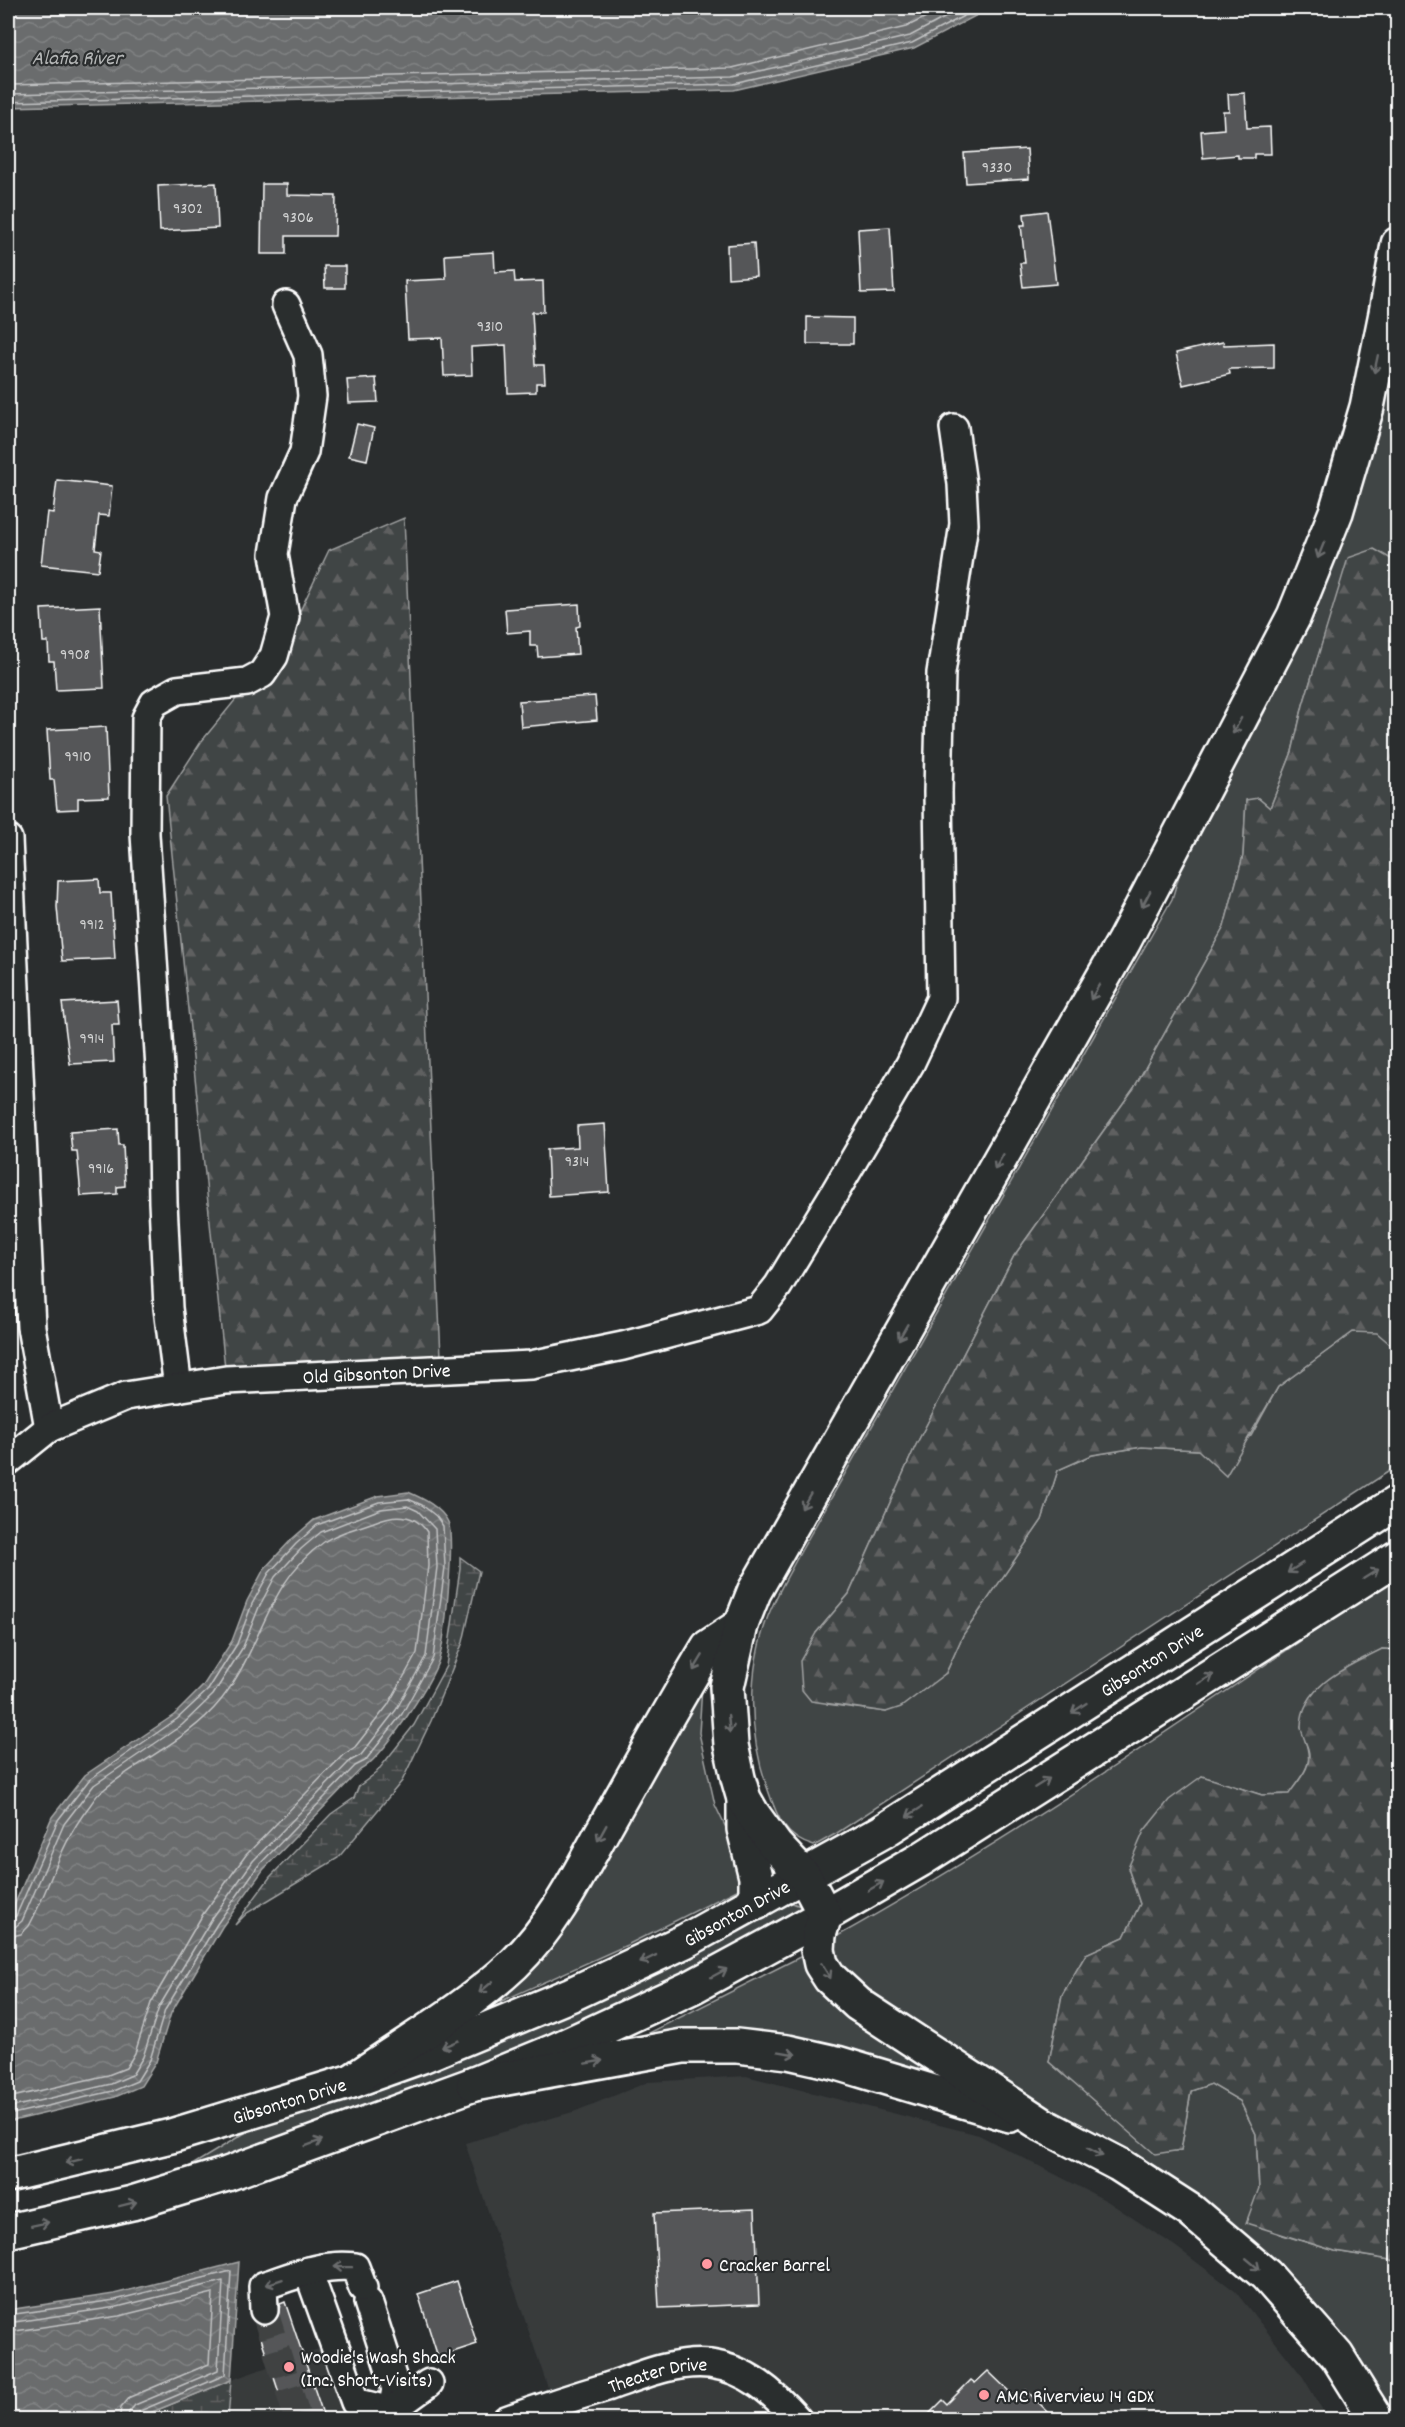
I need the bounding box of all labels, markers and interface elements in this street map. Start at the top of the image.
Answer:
water label: Alafia River [32,45,124,75]
house number: 9330 [982,157,1012,180]
house number: 9302 [173,198,203,221]
house number: 9306 [283,207,314,230]
house number: 9310 [477,316,503,339]
one-way arrow [1370,353,1381,373]
one-way arrow [1314,541,1325,559]
house number: 9908 [60,644,90,667]
one-way arrow [1230,717,1242,735]
house number: 9910 [65,746,91,769]
one-way arrow [1140,889,1151,907]
house number: 9912 [79,914,105,937]
one-way arrow [1089,983,1101,1000]
house number: 9914 [80,1028,104,1051]
house number: 9314 [565,1151,589,1174]
one-way arrow [992,1153,1004,1170]
house number: 9916 [88,1158,114,1181]
one-way arrow [896,1323,908,1340]
street label: Old Gibsonton Drive [302,1358,451,1393]
one-way arrow [800,1492,812,1509]
one-way arrow [1287,1561,1304,1574]
one-way arrow [1362,1568,1379,1580]
street label: Gibsonton Drive [1096,1619,1210,1706]
one-way arrow [692,1654,704,1671]
one-way arrow [1197,1672,1214,1684]
one-way arrow [1071,1702,1088,1714]
one-way arrow [724,1713,735,1733]
one-way arrow [1033,1777,1049,1789]
one-way arrow [906,1807,923,1819]
one-way arrow [596,1824,608,1841]
street label: Gibsonton Drive [680,1874,796,1956]
one-way arrow [867,1880,884,1892]
one-way arrow [640,1953,658,1965]
one-way arrow [821,1962,833,1979]
one-way arrow [709,1967,727,1978]
one-way arrow [478,1981,494,1994]
one-way arrow [441,2039,460,2050]
one-way arrow [776,2048,796,2059]
one-way arrow [583,2056,603,2067]
street label: Gibsonton Drive [230,2072,351,2134]
one-way arrow [304,2136,322,2147]
one-way arrow [1086,2146,1104,2158]
one-way arrow [65,2156,84,2167]
one-way arrow [119,2197,138,2209]
one-way arrow [29,2218,49,2229]
place label: Cracker Barrel [719,2253,830,2281]
marker: Cracker Barrel [700,2257,714,2271]
one-way arrow [1245,2258,1261,2271]
one-way arrow [333,2261,353,2273]
one-way arrow [265,2278,284,2289]
place label: Woodie's Wash Shack (Inc. Short-Visits) [301,2345,456,2396]
street label: Theater Drive [605,2352,708,2403]
marker: Woodie's Wash Shack (Inc. Short-Visits) [282,2360,296,2374]
place label: AMC Riverview 14 GDX [996,2384,1154,2412]
marker: AMC Riverview 14 GDX [977,2388,991,2402]

